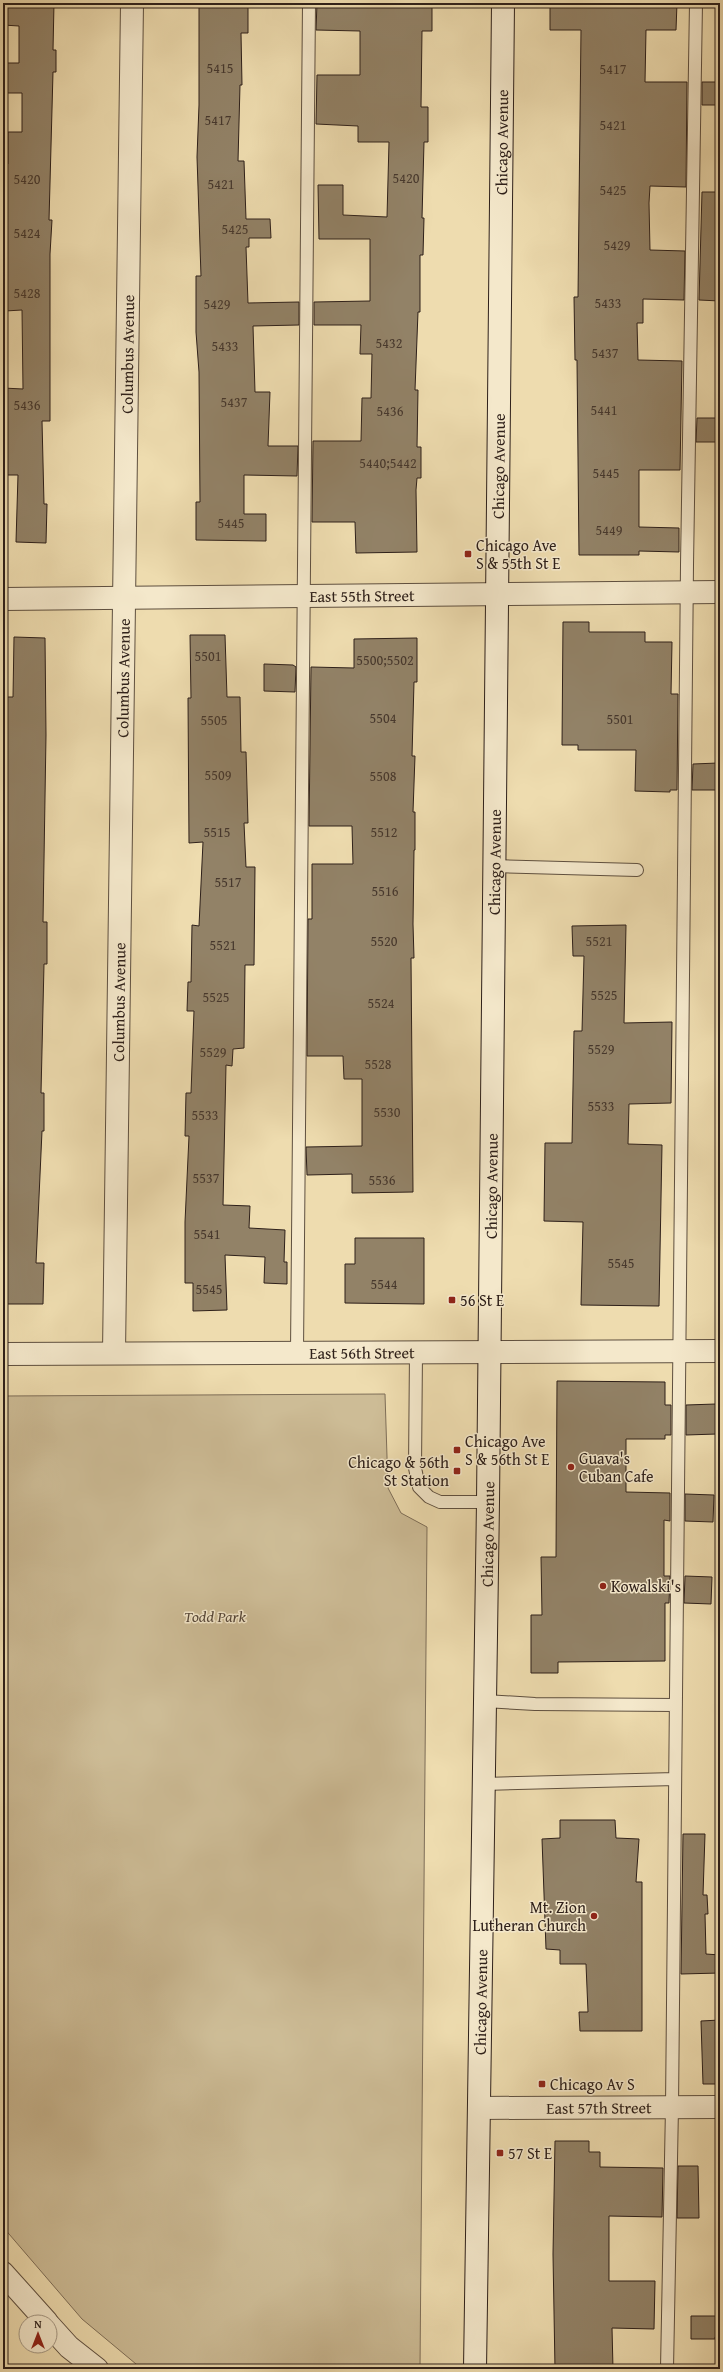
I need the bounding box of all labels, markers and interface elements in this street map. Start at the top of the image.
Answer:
house number: 5415 [207,58,233,78]
house number: 5417 [600,59,627,79]
street label: Chicago Avenue [489,89,514,195]
house number: 5417 [205,110,232,130]
house number: 5421 [600,115,626,135]
house number: 5420 [393,168,420,188]
house number: 5420 [14,169,41,189]
house number: 5421 [208,174,234,194]
house number: 5425 [600,180,626,200]
house number: 5425 [222,219,248,239]
house number: 5424 [14,223,41,243]
house number: 5429 [604,235,631,255]
house number: 5428 [14,283,41,303]
house number: 5433 [595,293,621,313]
street label: Columbus Avenue [115,294,140,414]
house number: 5429 [204,294,231,314]
house number: 5432 [376,333,402,353]
house number: 5433 [212,336,238,356]
house number: 5437 [592,343,619,363]
house number: 5437 [221,392,248,412]
house number: 5436 [14,395,41,415]
house number: 5441 [591,400,617,420]
house number: 5436 [377,401,404,421]
street label: Chicago Avenue [486,413,511,519]
house number: 5440;5442 [359,453,417,473]
house number: 5445 [593,463,619,483]
house number: 5445 [218,513,244,533]
house number: 5449 [596,520,623,540]
place label: Chicago Ave S & 55th St E [476,533,560,575]
marker: Chicago Ave S & 55th St E [463,549,473,559]
street label: East 55th Street [309,583,415,608]
street label: Columbus Avenue [110,618,136,738]
house number: 5501 [195,646,221,666]
house number: 5500;5502 [356,650,414,670]
house number: 5504 [370,708,397,728]
house number: 5501 [607,709,633,729]
house number: 5505 [201,710,227,730]
house number: 5509 [205,765,232,785]
house number: 5508 [370,766,397,786]
street label: Chicago Avenue [482,809,507,915]
house number: 5515 [204,822,230,842]
house number: 5512 [371,822,397,842]
house number: 5517 [215,872,242,892]
house number: 5516 [372,881,399,901]
house number: 5520 [371,931,398,951]
house number: 5521 [586,931,612,951]
house number: 5521 [210,935,236,955]
street label: Columbus Avenue [106,942,131,1062]
house number: 5525 [591,985,617,1005]
house number: 5525 [203,987,229,1007]
house number: 5524 [368,993,395,1013]
house number: 5529 [588,1039,615,1059]
house number: 5529 [200,1042,227,1062]
house number: 5528 [365,1054,392,1074]
house number: 5533 [588,1096,614,1116]
house number: 5530 [374,1102,401,1122]
house number: 5533 [192,1105,218,1125]
street label: Chicago Avenue [479,1133,504,1239]
house number: 5537 [193,1168,220,1188]
house number: 5536 [369,1170,396,1190]
house number: 5541 [194,1224,220,1244]
house number: 5545 [608,1253,634,1273]
house number: 5544 [371,1274,398,1294]
house number: 5545 [196,1279,222,1299]
place label: 56 St E [460,1288,504,1312]
marker: 56 St E [447,1295,457,1305]
street label: East 56th Street [309,1340,415,1365]
place label: Chicago Ave S & 56th St E [465,1429,549,1471]
marker: Chicago Ave S & 56th St E [452,1445,462,1455]
place label: Guava's Cuban Cafe [579,1446,654,1488]
place label: Chicago & 56th St Station [348,1450,449,1492]
marker: Guava's Cuban Cafe [566,1462,576,1472]
marker: Chicago & 56th St Station [452,1466,462,1476]
street label: Chicago Avenue [475,1481,500,1587]
place label: Kowalski's [611,1574,681,1598]
marker: Kowalski's [598,1581,608,1591]
park label: Todd Park [184,1604,247,1628]
place label: Mt. Zion Lutheran Church [472,1895,586,1937]
marker: Mt. Zion Lutheran Church [589,1911,599,1921]
street label: Chicago Avenue [468,1949,493,2055]
place label: Chicago Av S [550,2072,635,2096]
marker: Chicago Av S [537,2079,547,2089]
street label: East 57th Street [546,2095,652,2120]
place label: 57 St E [508,2141,552,2165]
marker: 57 St E [495,2148,505,2158]
north arrow [18,2314,58,2354]
text: N [34,2316,42,2332]

